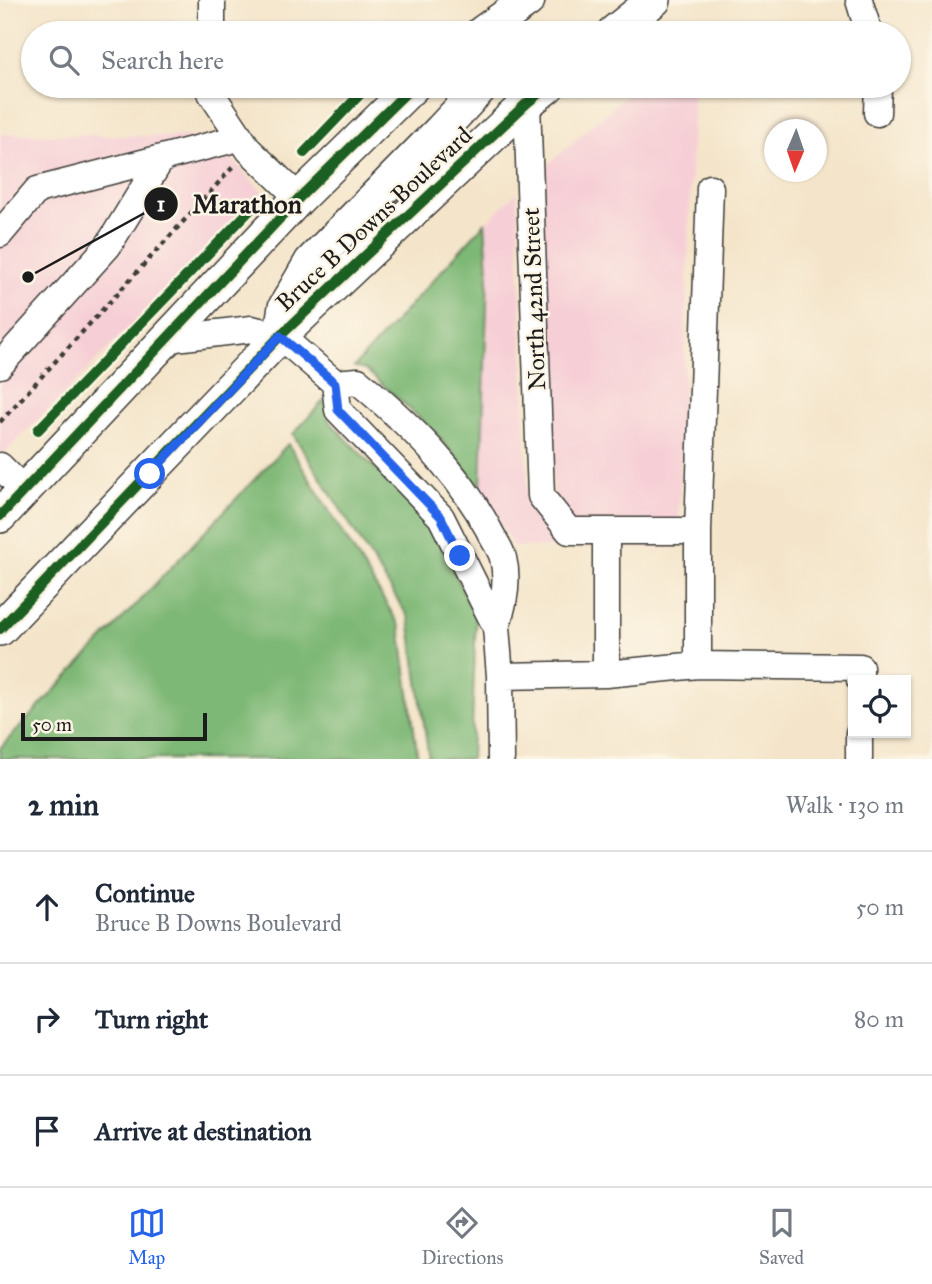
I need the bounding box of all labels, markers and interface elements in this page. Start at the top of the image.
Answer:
search box [21,21,911,98]
icon: search [45,41,83,79]
text: Search here [101,44,224,76]
north arrow [764,119,827,182]
street label: Bruce B Downs Boulevard [270,120,478,318]
callout: Marathon [144,180,316,227]
text: Marathon [192,188,302,220]
text: 1 [157,191,165,217]
street label: North 42nd Street [516,206,552,391]
route start [134,458,165,489]
route end [444,540,475,571]
map controls [848,675,911,738]
button: locate [848,675,911,738]
scale bar [21,710,206,742]
text: 50 m [32,713,72,736]
text: 2 min [28,787,99,823]
text: Walk · 130 m [786,791,904,819]
text: Continue [95,877,195,909]
icon: ahead [28,888,66,926]
text: 50 m [856,893,904,921]
text: Bruce B Downs Boulevard [95,909,342,937]
icon: right [28,1000,66,1038]
text: Turn right [95,1003,208,1035]
text: 80 m [854,1005,904,1033]
icon: arrive [28,1112,66,1150]
text: Arrive at destination [95,1115,312,1147]
tab: Map [128,1204,166,1269]
tab: Directions [421,1204,503,1269]
tab: Saved [759,1204,804,1269]

